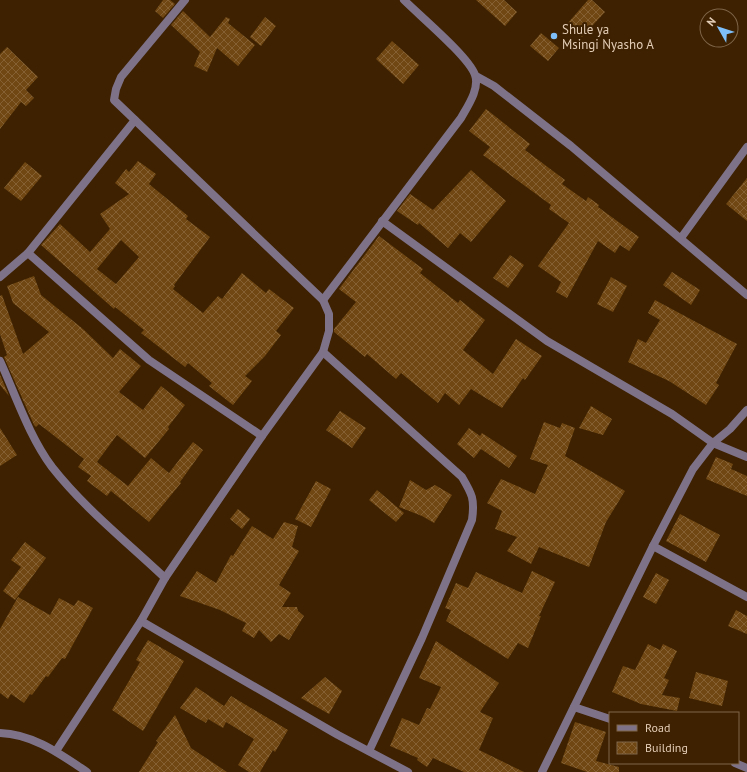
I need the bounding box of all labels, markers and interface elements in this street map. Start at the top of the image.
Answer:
north arrow [699,8,739,48]
text: N [704,14,719,29]
place label: Shule ya Msingi Nyasho A [562,21,654,53]
marker: Shule ya Msingi Nyasho A [549,31,559,41]
legend [609,712,739,764]
text: Road [645,720,670,735]
text: Building [645,740,688,755]

